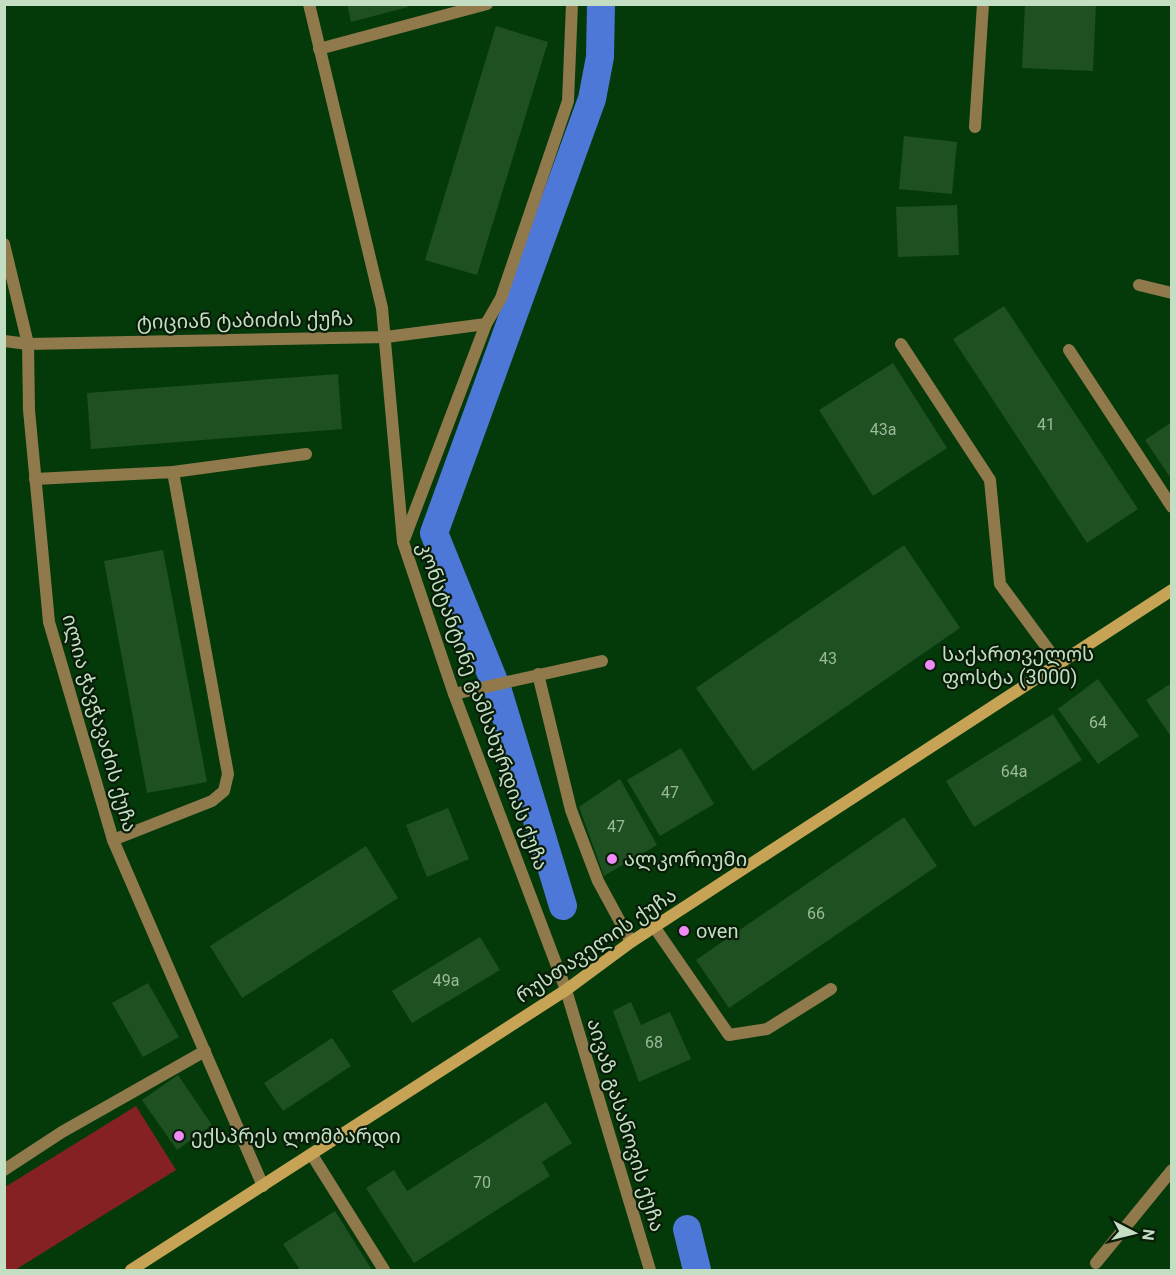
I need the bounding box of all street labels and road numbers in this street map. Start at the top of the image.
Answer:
street label: ტიციან ტაბიძის ქუჩა [136,306,354,334]
street label: კონსტანტინე გამსახურდიას ქუჩა [411,539,554,874]
street label: ილია ჭავჭავაძის ქუჩა [56,611,143,835]
street label: რუსთაველის ქუჩა [511,882,681,1008]
street label: აივაზ გასანოვის ქუჩა [582,1016,670,1234]

